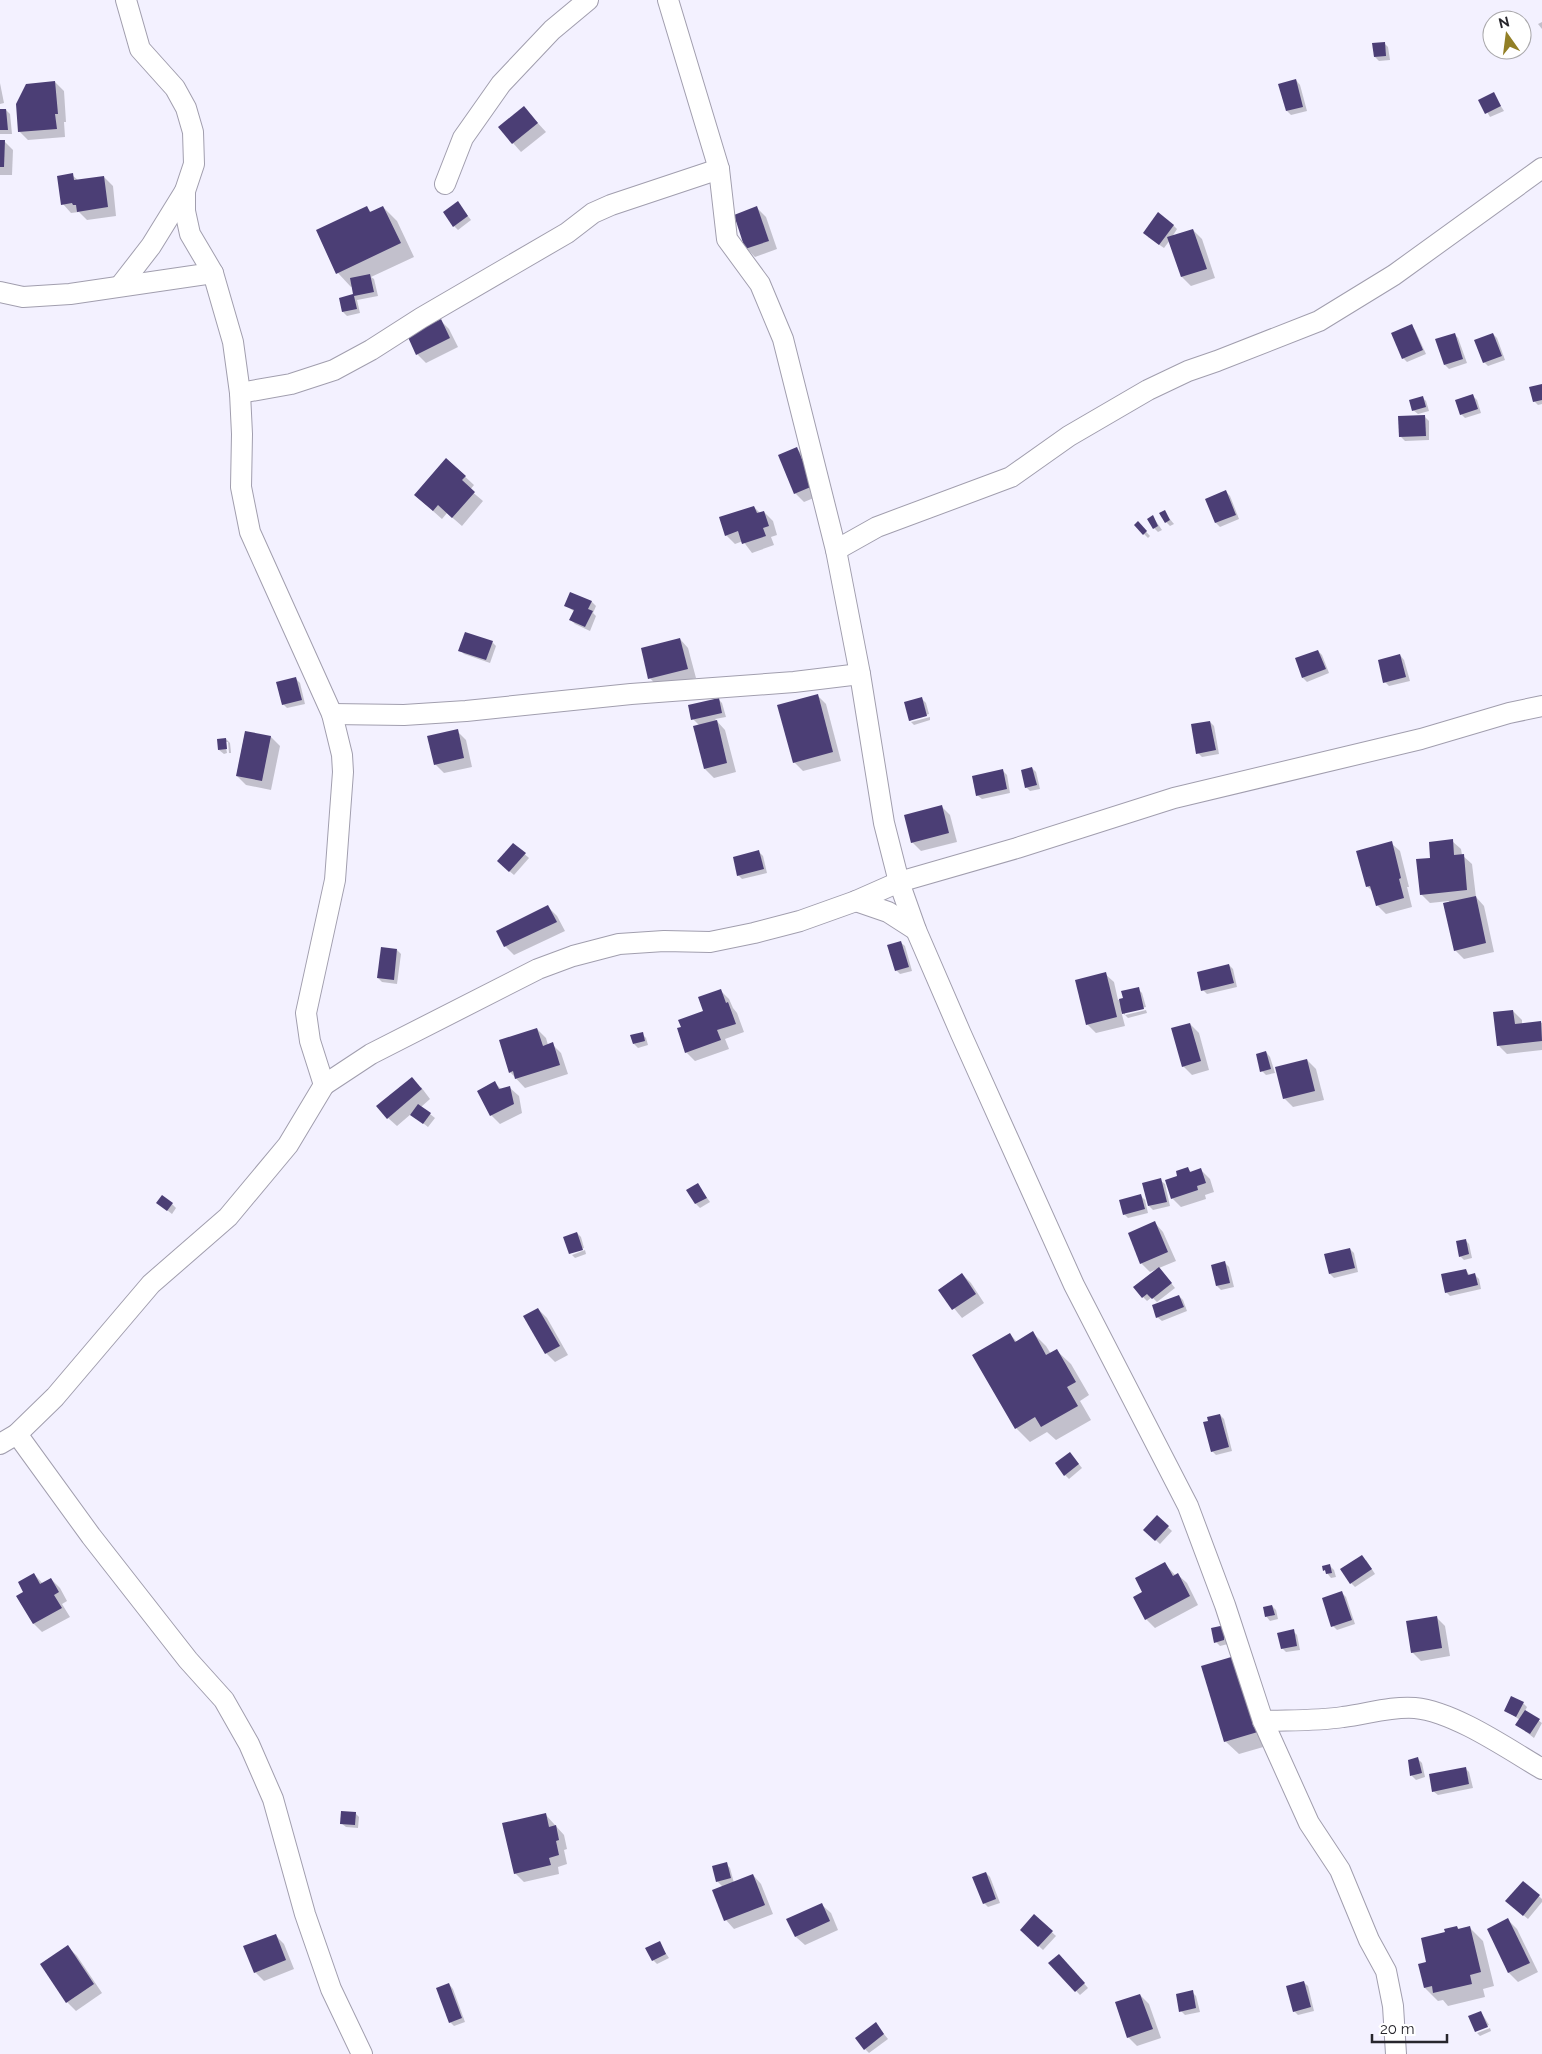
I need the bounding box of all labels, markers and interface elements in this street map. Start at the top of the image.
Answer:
north arrow [1482,10,1532,60]
text: N [1497,13,1511,31]
scale bar [1372,2012,1447,2044]
text: 20 m [1380,2020,1415,2038]

